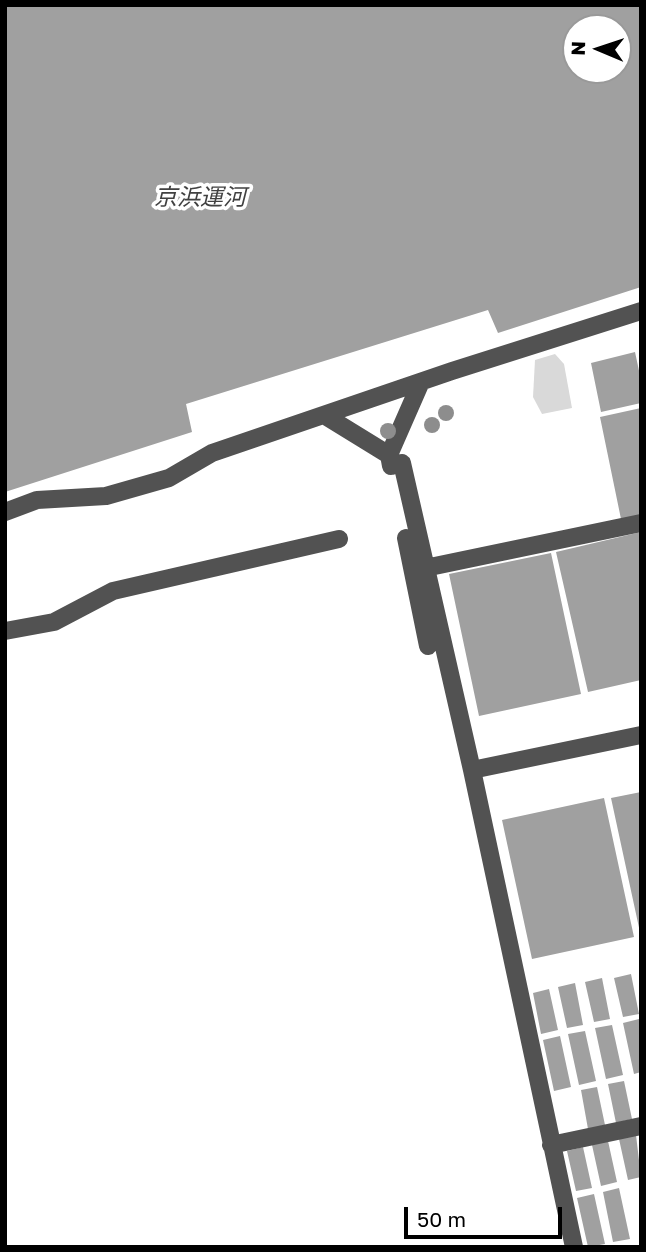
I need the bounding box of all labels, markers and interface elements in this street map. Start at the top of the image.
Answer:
north arrow [562,14,632,84]
text: N [566,41,589,56]
water label: 京浜運河 [154,184,246,212]
scale bar [408,1192,566,1236]
text: 50 m [417,1206,466,1232]

